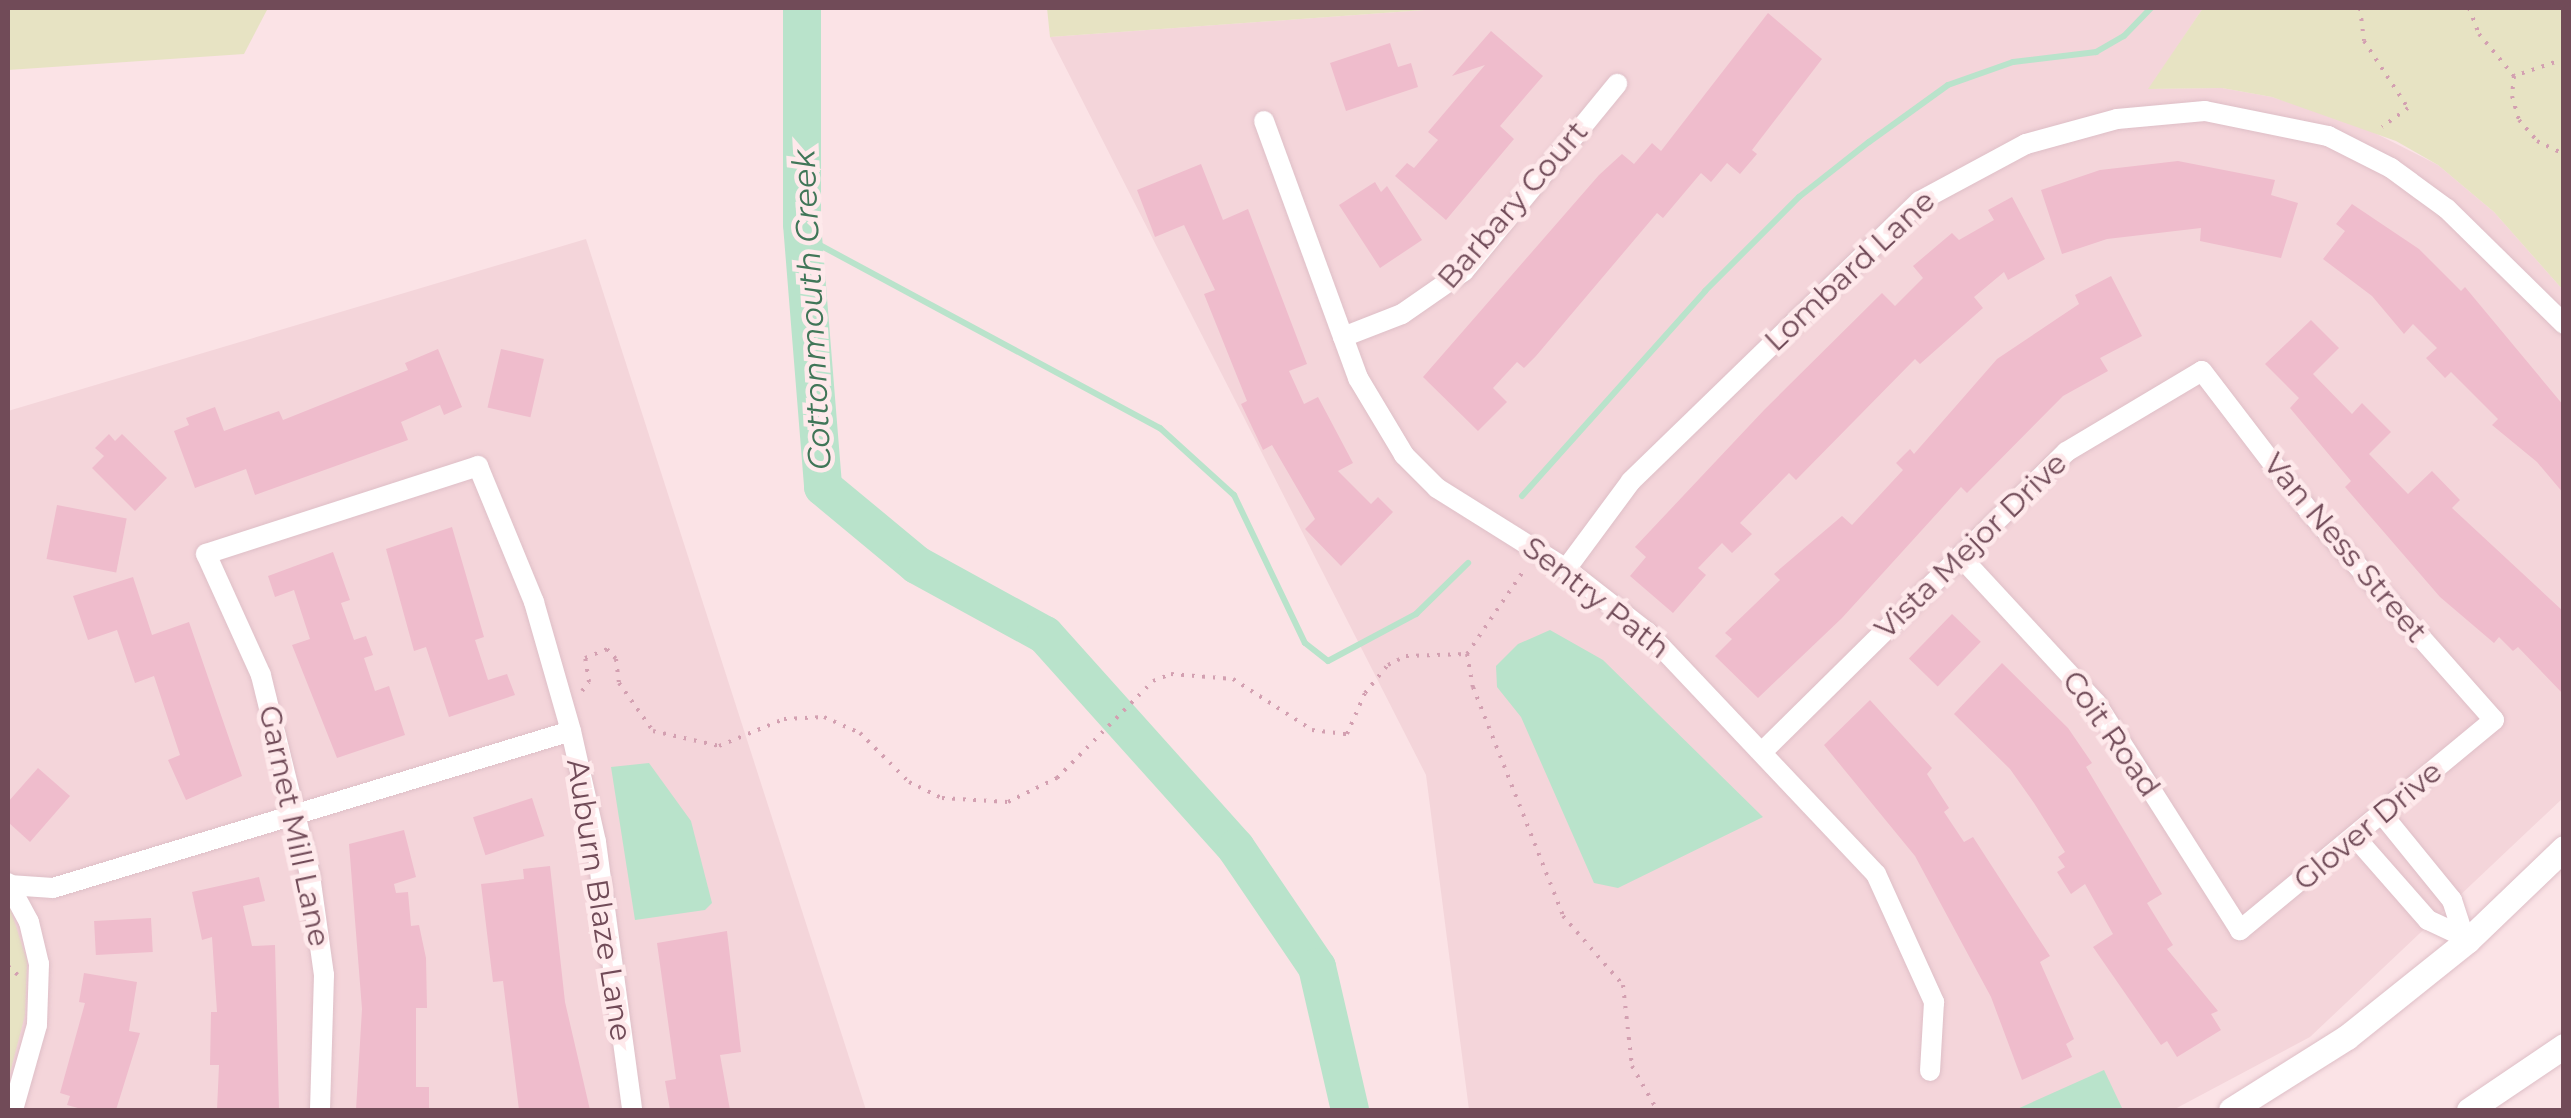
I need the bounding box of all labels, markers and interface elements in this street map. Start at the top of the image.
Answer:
street label: Barbary Court [1430,114,1596,296]
water label: Cottonmouth Creek [784,149,840,471]
street label: Lombard Lane [1757,183,1943,359]
street label: Vista Mejor Drive [1868,445,2074,647]
street label: Van Ness Street [2256,446,2434,650]
street label: Sentry Path [1515,530,1677,666]
street label: Coit Road [2054,664,2168,804]
street label: Garnet Mill Lane [251,702,337,950]
street label: Glover Drive [2287,754,2449,898]
street label: Auburn Blaze Lane [559,756,639,1044]

